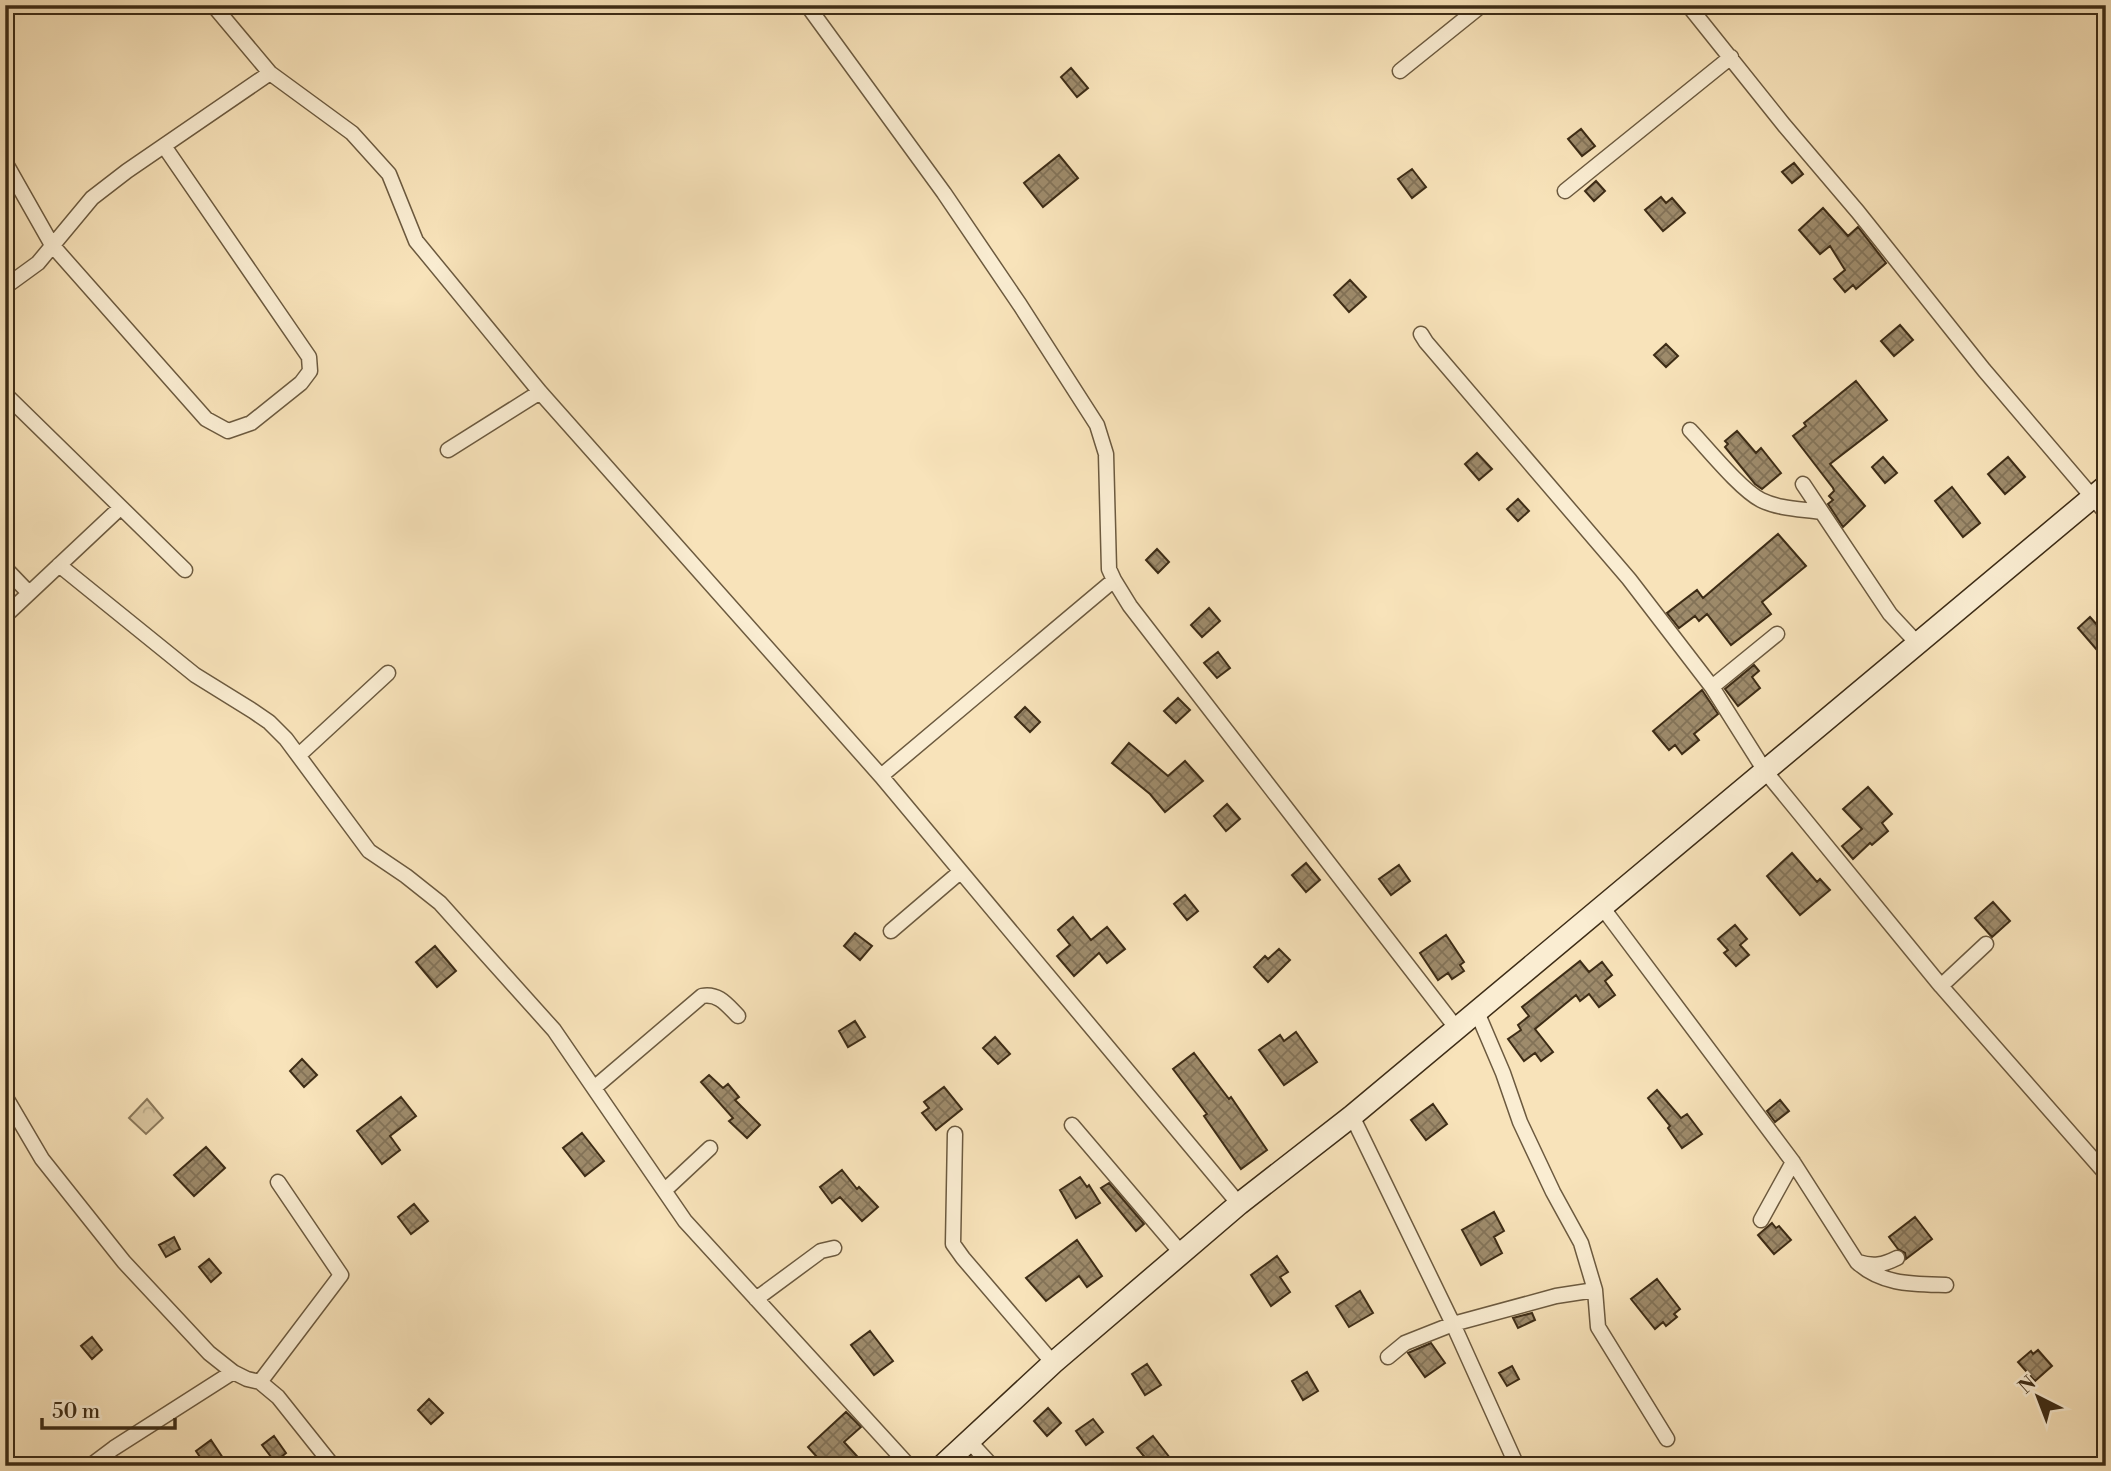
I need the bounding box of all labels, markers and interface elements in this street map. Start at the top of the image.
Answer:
north arrow [2002,1362,2072,1432]
text: N [2014,1371,2041,1399]
scale bar [42,1387,175,1431]
text: 50 m [52,1399,100,1425]

